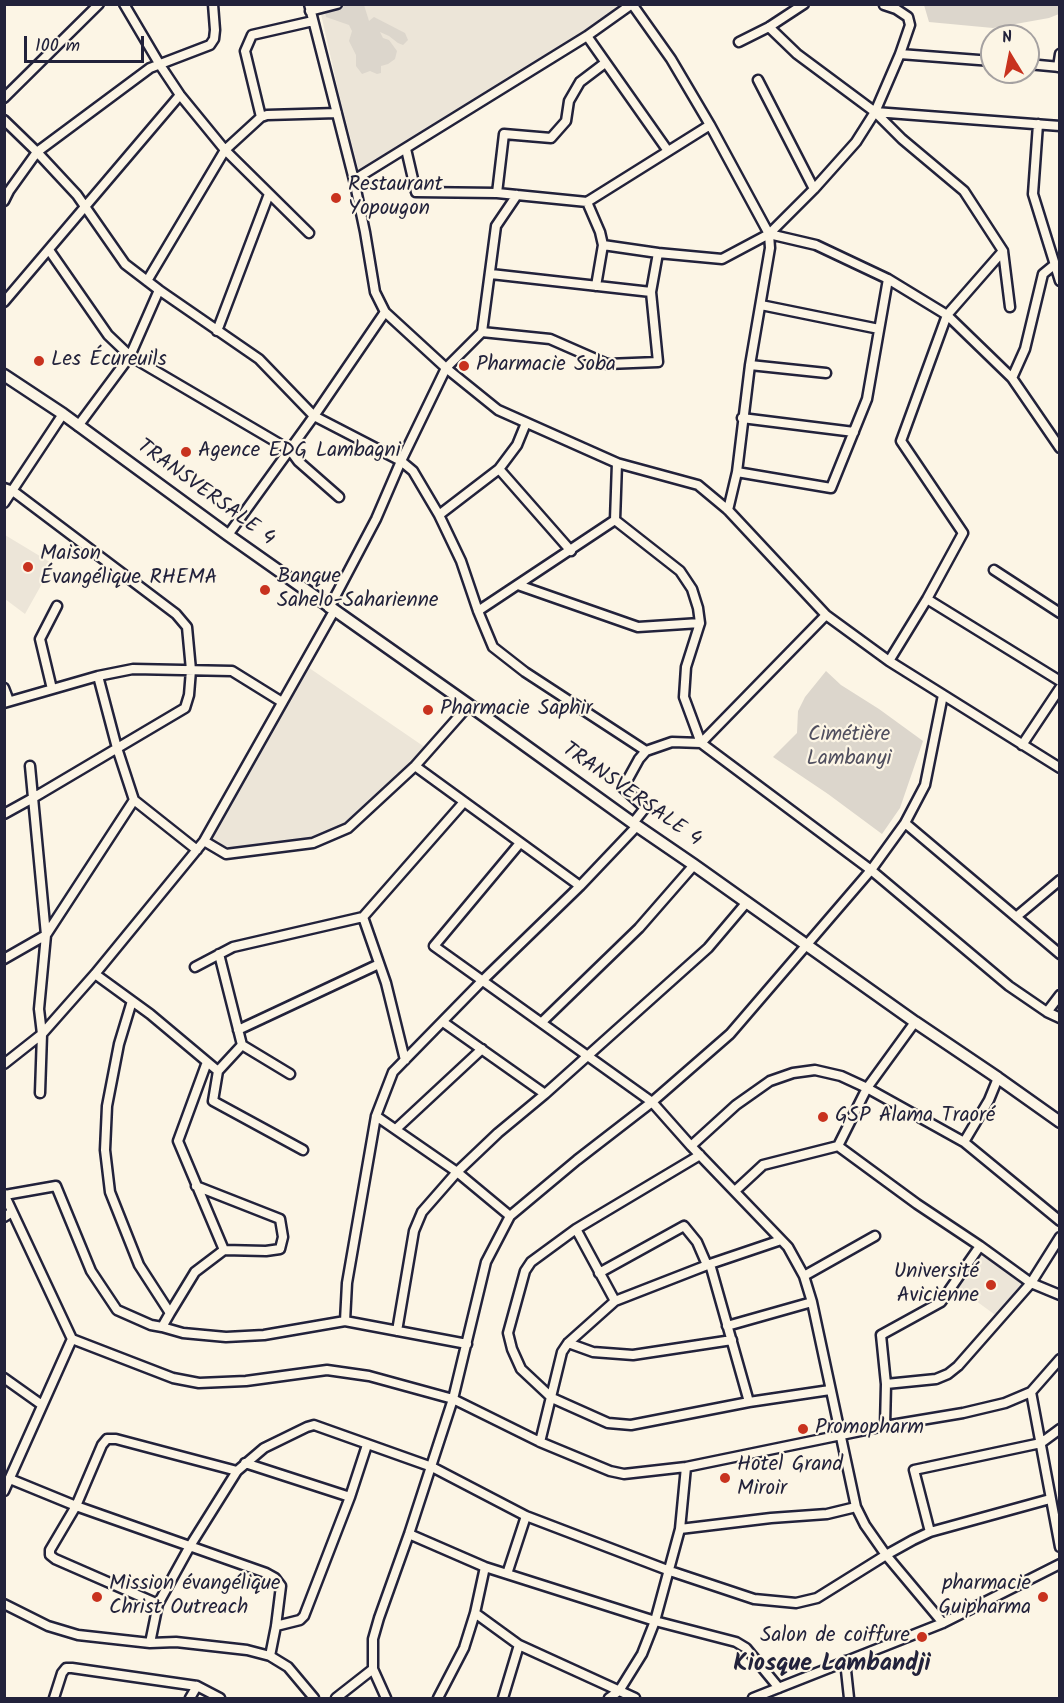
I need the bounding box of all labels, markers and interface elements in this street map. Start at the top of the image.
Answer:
scale bar [27,24,147,62]
north arrow [980,24,1040,84]
text: N [1000,25,1014,51]
text: 100 m [35,32,80,61]
place label: Restaurant Yopougon [348,173,443,223]
marker: Restaurant Yopougon [329,191,343,205]
place label: Les Écureuils [51,348,167,374]
place label: Pharmacie Soba [476,353,616,379]
marker: Les Écureuils [32,354,46,368]
marker: Pharmacie Soba [457,359,471,373]
street label: TRANSVERSALE 4 [131,435,279,553]
place label: Agence EDG Lambagni [198,439,401,465]
marker: Agence EDG Lambagni [179,445,193,459]
place label: Maison Évangélique RHEMA [40,542,217,592]
marker: Maison Évangélique RHEMA [21,560,35,574]
place label: Banque Sahelo-Saharienne [277,565,438,615]
marker: Banque Sahelo-Saharienne [258,583,272,597]
place label: Pharmacie Saphir [440,697,592,723]
marker: Pharmacie Saphir [421,703,435,717]
park label: Cimétière Lambanyi [807,723,891,773]
street label: TRANSVERSALE 4 [556,738,706,854]
place label: GSP Alama Traoré [835,1104,995,1130]
marker: GSP Alama Traoré [816,1110,830,1124]
place label: Université Avicienne [894,1260,979,1310]
marker: Université Avicienne [984,1278,998,1292]
place label: Promopharm [815,1416,924,1442]
marker: Promopharm [796,1422,810,1436]
place label: Hotel Grand Miroir [737,1453,843,1503]
marker: Hotel Grand Miroir [718,1471,732,1485]
place label: Mission évangélique Christ Outreach [109,1572,281,1622]
place label: pharmacie Guipharma [938,1572,1031,1622]
marker: Mission évangélique Christ Outreach [90,1590,104,1604]
marker: pharmacie Guipharma [1036,1590,1050,1604]
place label: Salon de coiffure [760,1624,910,1650]
marker: Salon de coiffure [915,1630,929,1644]
district label: Kiosque Lambandji [733,1652,931,1680]

